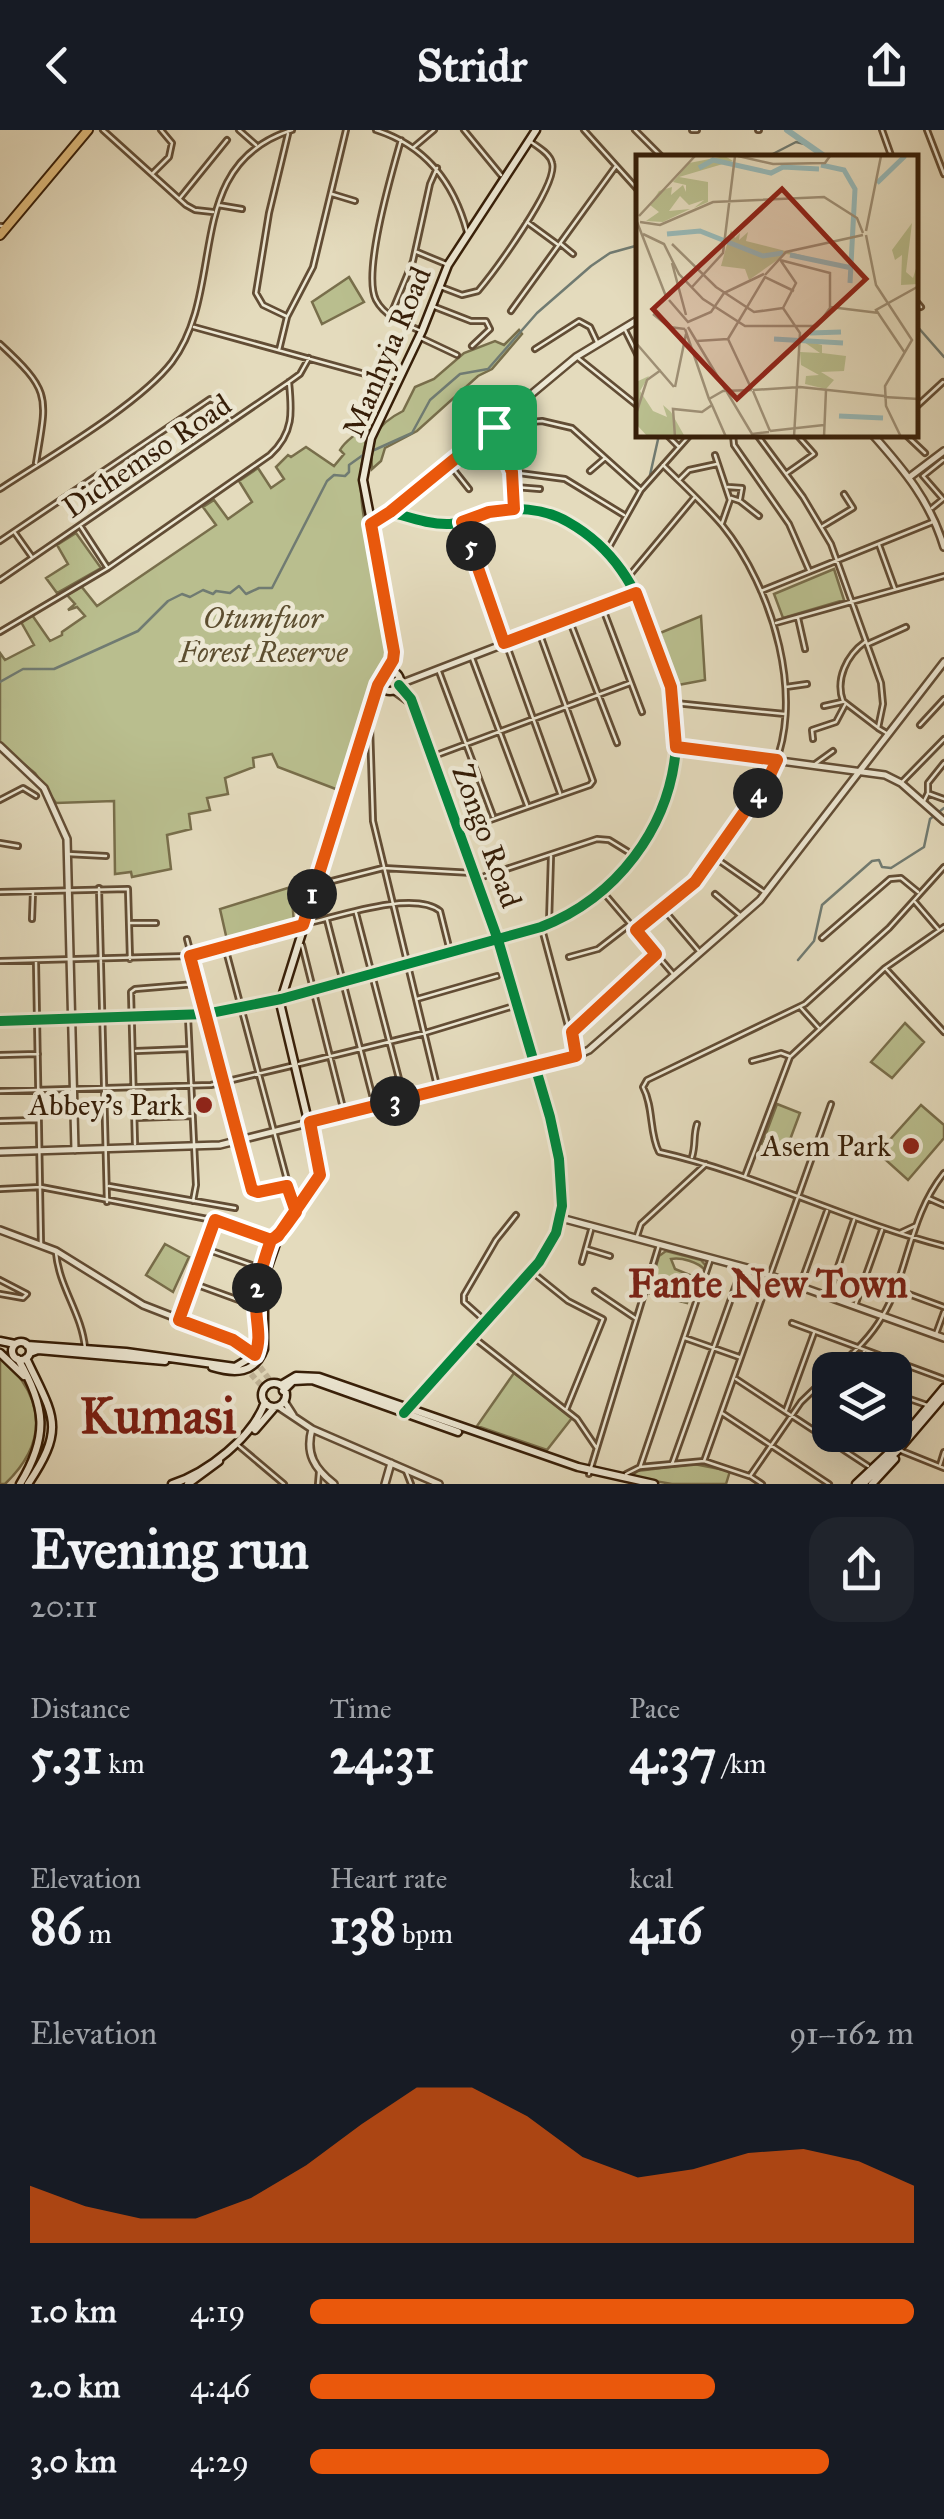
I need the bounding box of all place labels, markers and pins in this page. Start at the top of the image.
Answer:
pin [452,385,537,470]
pin: 5 [446,521,496,571]
pin: 4 [733,768,783,818]
pin: 1 [287,869,337,919]
pin: 3 [370,1076,420,1126]
place label: Abbey's Park [27,1087,184,1123]
marker: Abbey's Park [193,1094,215,1116]
place label: Asem Park [759,1128,891,1164]
marker: Asem Park [900,1135,922,1157]
pin: 2 [232,1263,282,1313]

